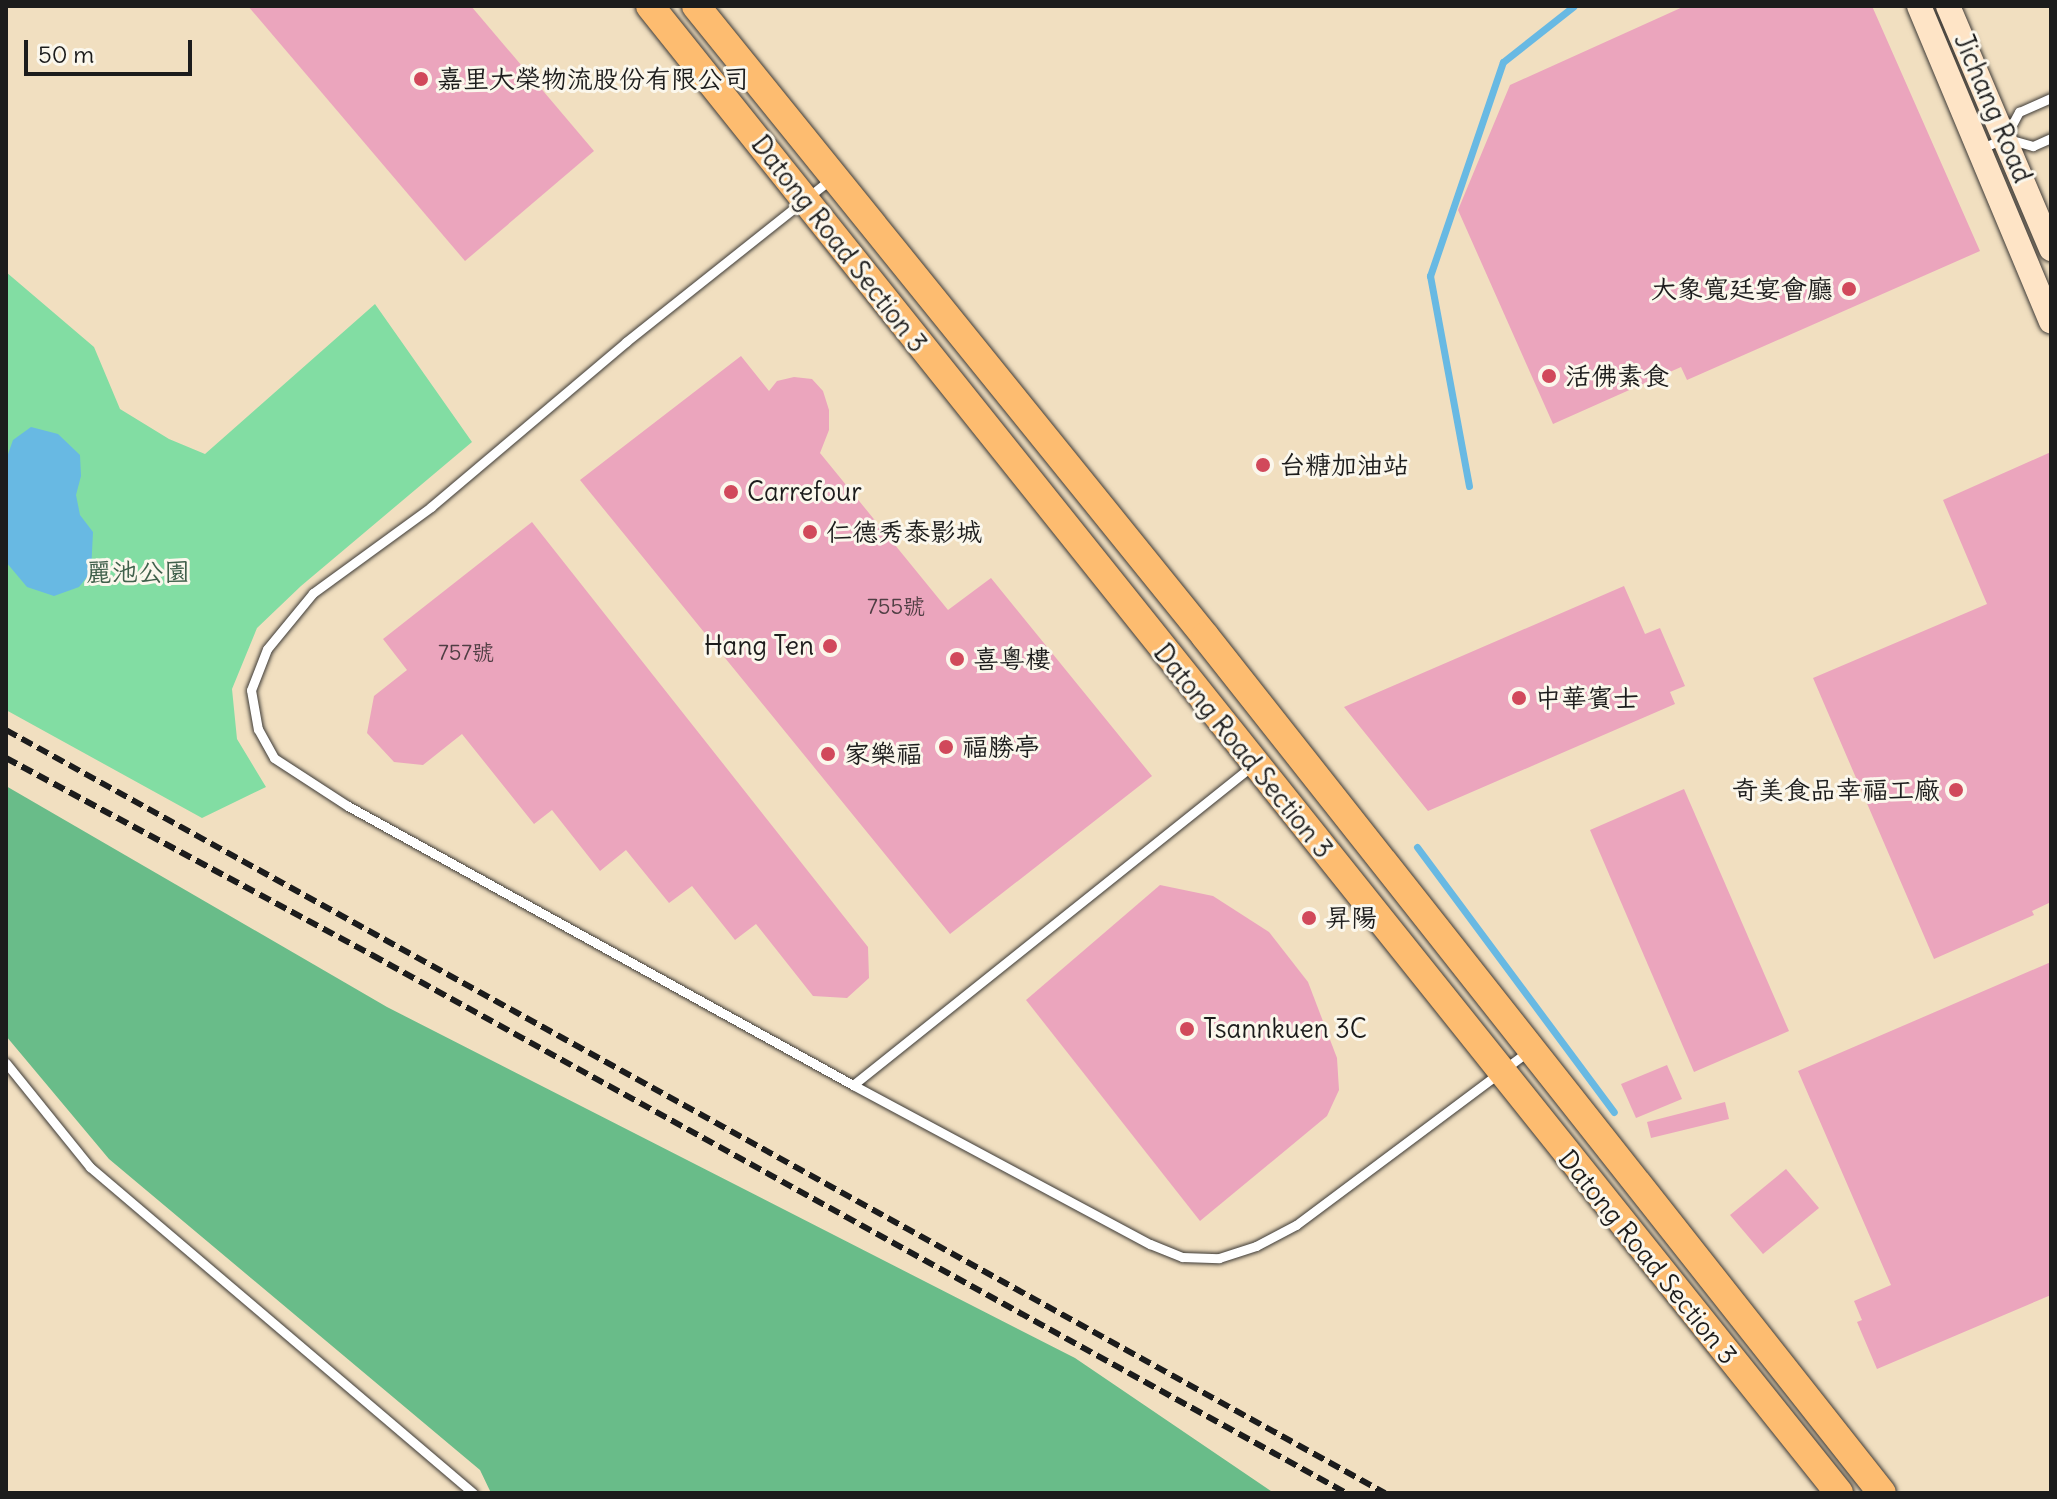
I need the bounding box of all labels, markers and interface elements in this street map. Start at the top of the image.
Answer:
scale bar [28,24,196,74]
street label: Jichang Road [1948,29,2038,187]
text: 50 m [38,39,94,69]
place label: 嘉里大榮物流股份有限公司 [437,63,749,95]
marker: 嘉里大榮物流股份有限公司 [412,70,430,88]
street label: Datong Road Section 3 [745,129,933,359]
place label: 大象寬廷宴會廳 [1651,273,1833,305]
marker: 大象寬廷宴會廳 [1840,280,1858,298]
place label: 活佛素食 [1565,360,1669,392]
marker: 活佛素食 [1540,367,1558,385]
place label: 台糖加油站 [1279,449,1409,481]
marker: 台糖加油站 [1254,456,1272,474]
place label: Carrefour [747,476,862,508]
marker: Carrefour [722,483,740,501]
place label: 仁德秀泰影城 [826,516,982,548]
marker: 仁德秀泰影城 [801,523,819,541]
park label: 麗池公園 [86,556,190,588]
house number: 755號 [867,594,925,620]
place label: Hang Ten [704,630,814,662]
marker: Hang Ten [821,637,839,655]
street label: Datong Road Section 3 [1147,638,1339,864]
house number: 757號 [438,640,494,666]
place label: 喜粵樓 [973,643,1051,675]
marker: 喜粵樓 [948,650,966,668]
place label: 中華賓士 [1535,682,1639,714]
marker: 中華賓士 [1510,689,1528,707]
place label: 福勝亭 [962,731,1040,763]
place label: 家樂福 [844,738,922,770]
marker: 福勝亭 [937,738,955,756]
marker: 家樂福 [819,745,837,763]
place label: 奇美食品幸福工廠 [1732,774,1940,806]
marker: 奇美食品幸福工廠 [1947,781,1965,799]
place label: 昇陽 [1325,902,1377,934]
marker: 昇陽 [1300,909,1318,927]
place label: Tsannkuen 3C [1203,1013,1367,1045]
marker: Tsannkuen 3C [1178,1020,1196,1038]
street label: Datong Road Section 3 [1552,1144,1744,1370]

